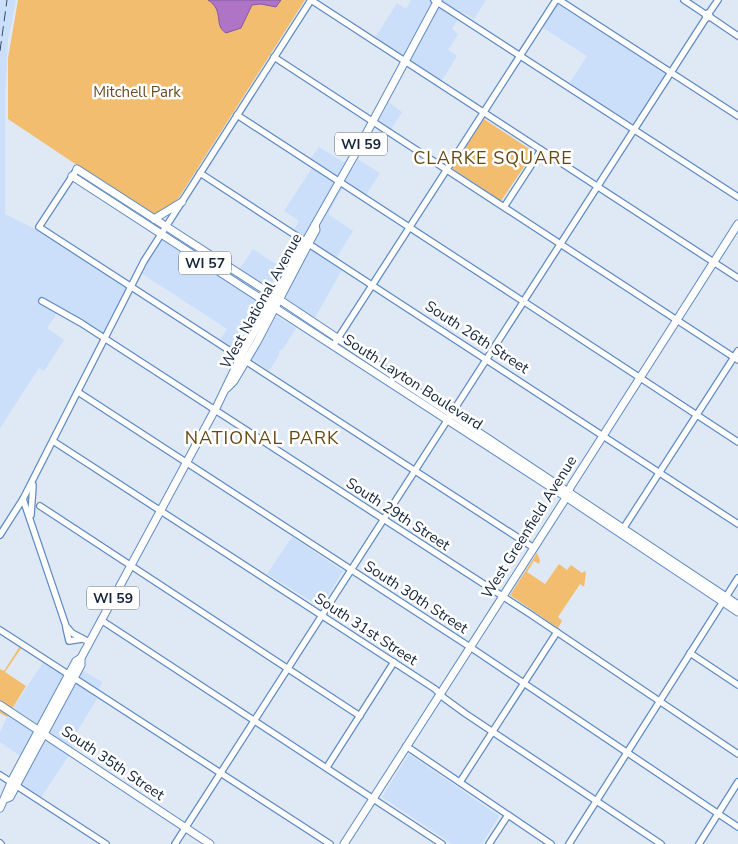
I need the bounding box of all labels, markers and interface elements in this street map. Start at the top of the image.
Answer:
park label: Mitchell Park [93,82,181,102]
road number: WI 59 [335,132,387,156]
district label: CLARKE SQUARE [413,146,573,170]
street label: West National Avenue [215,230,307,372]
road number: WI 57 [179,252,231,274]
street label: South 26th Street [421,296,533,379]
street label: South Layton Boulevard [340,329,486,435]
district label: NATIONAL PARK [185,426,339,450]
street label: West Greenfield Avenue [477,452,581,602]
street label: South 29th Street [342,473,454,556]
street label: South 30th Street [360,556,472,639]
road number: WI 59 [87,586,139,610]
street label: South 31st Street [311,588,422,670]
street label: South 35th Street [58,721,169,805]

